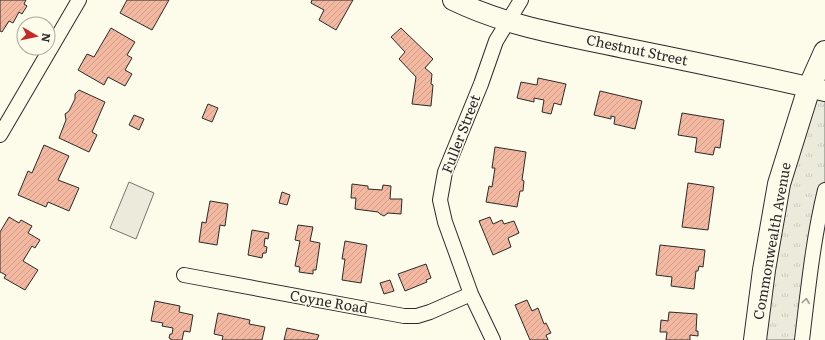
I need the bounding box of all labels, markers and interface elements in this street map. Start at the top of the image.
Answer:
north arrow [16,16,56,56]
street label: Chestnut Street [585,28,690,70]
text: N [38,32,55,44]
street label: Fuller Street [436,91,484,176]
street label: Commonwealth Avenue [747,160,795,321]
street label: Coyne Road [289,284,370,318]
one-way arrow [802,298,811,304]

